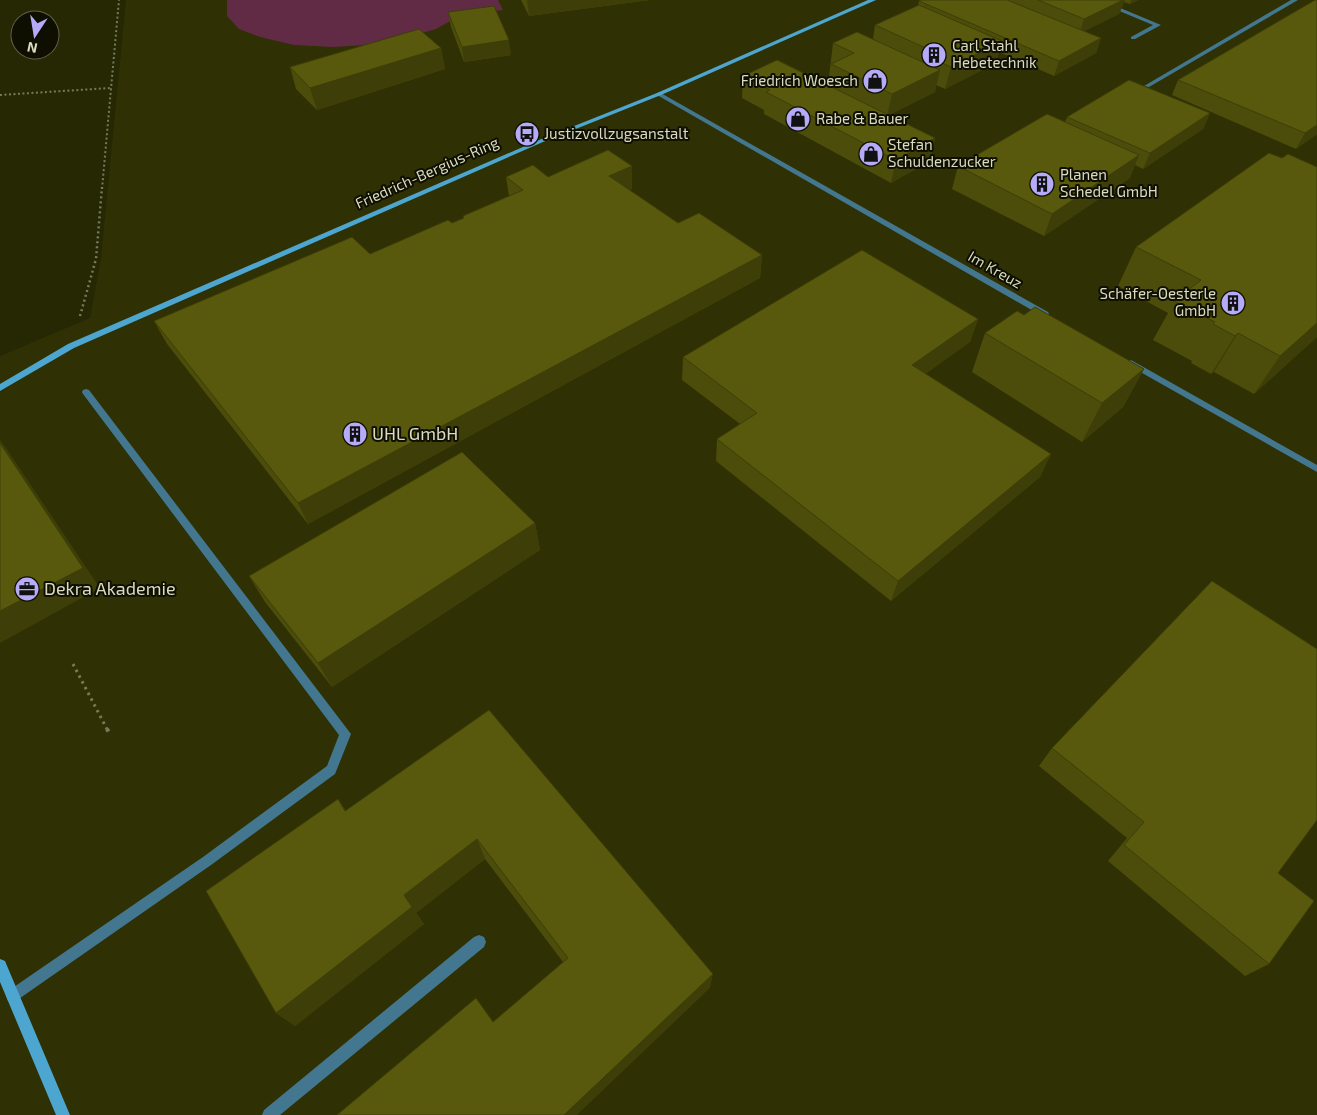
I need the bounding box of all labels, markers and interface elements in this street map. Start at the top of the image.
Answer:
north arrow [10,10,60,60]
place label: Carl Stahl Hebetechnik [952,36,1037,71]
text: N [25,39,39,58]
building icon: Carl Stahl Hebetechnik [921,42,947,68]
shop icon: Friedrich Woesch [862,68,888,94]
place label: Friedrich Woesch [741,71,858,89]
shop icon: Rabe & Bauer [785,106,811,132]
place label: Rabe & Bauer [816,109,909,127]
bus stop icon: Justizvollzugsanstalt [514,121,540,147]
place label: Justizvollzugsanstalt [544,124,689,142]
street label: Friedrich-Bergius-Ring [352,132,502,212]
place label: Stefan Schuldenzucker [888,135,996,170]
shop icon: Stefan Schuldenzucker [858,141,884,167]
place label: Planen Schedel GmbH [1060,165,1158,200]
building icon: Planen Schedel GmbH [1029,171,1055,197]
street label: Im Kreuz [965,246,1026,292]
place label: Schäfer-Oesterle GmbH [1100,284,1216,319]
building icon: Schäfer-Oesterle GmbH [1220,290,1246,316]
building icon: UHL GmbH [342,421,368,447]
place label: UHL GmbH [372,422,458,444]
office icon: Dekra Akademie [14,576,40,602]
place label: Dekra Akademie [44,577,176,599]

